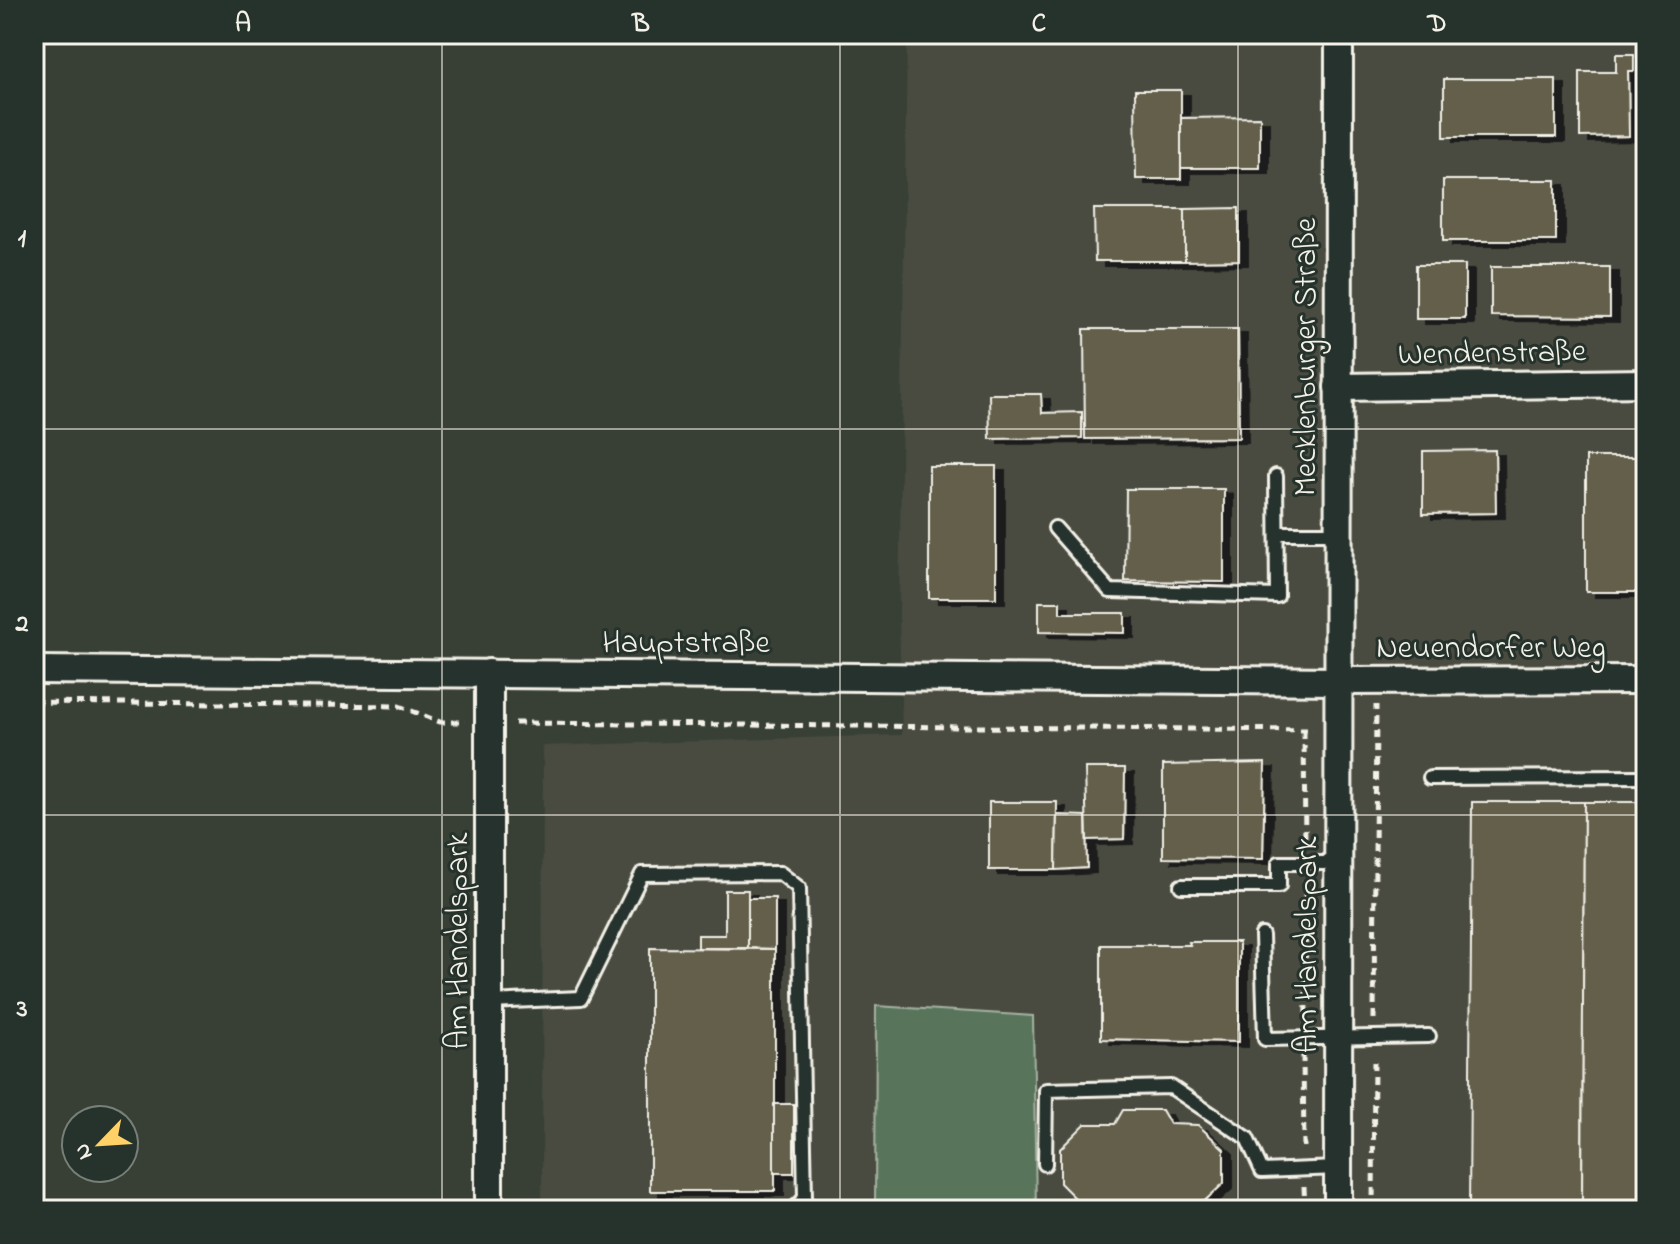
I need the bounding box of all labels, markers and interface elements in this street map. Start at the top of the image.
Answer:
text: A [235,6,251,44]
text: B [631,6,650,44]
text: C [1032,6,1046,44]
text: D [1426,6,1447,44]
street label: Mecklenburger Straße [1284,217,1331,496]
text: 1 [18,221,27,259]
street label: Wendenstraße [1398,329,1587,380]
text: 2 [15,606,29,644]
street label: Hauptstraße [602,621,770,668]
street label: Neuendorfer Weg [1376,626,1606,673]
street label: Am Handelspark [436,832,483,1049]
street label: Am Handelspark [1285,836,1332,1053]
text: 3 [16,991,28,1029]
north arrow [60,1104,140,1184]
text: N [67,1138,102,1165]

